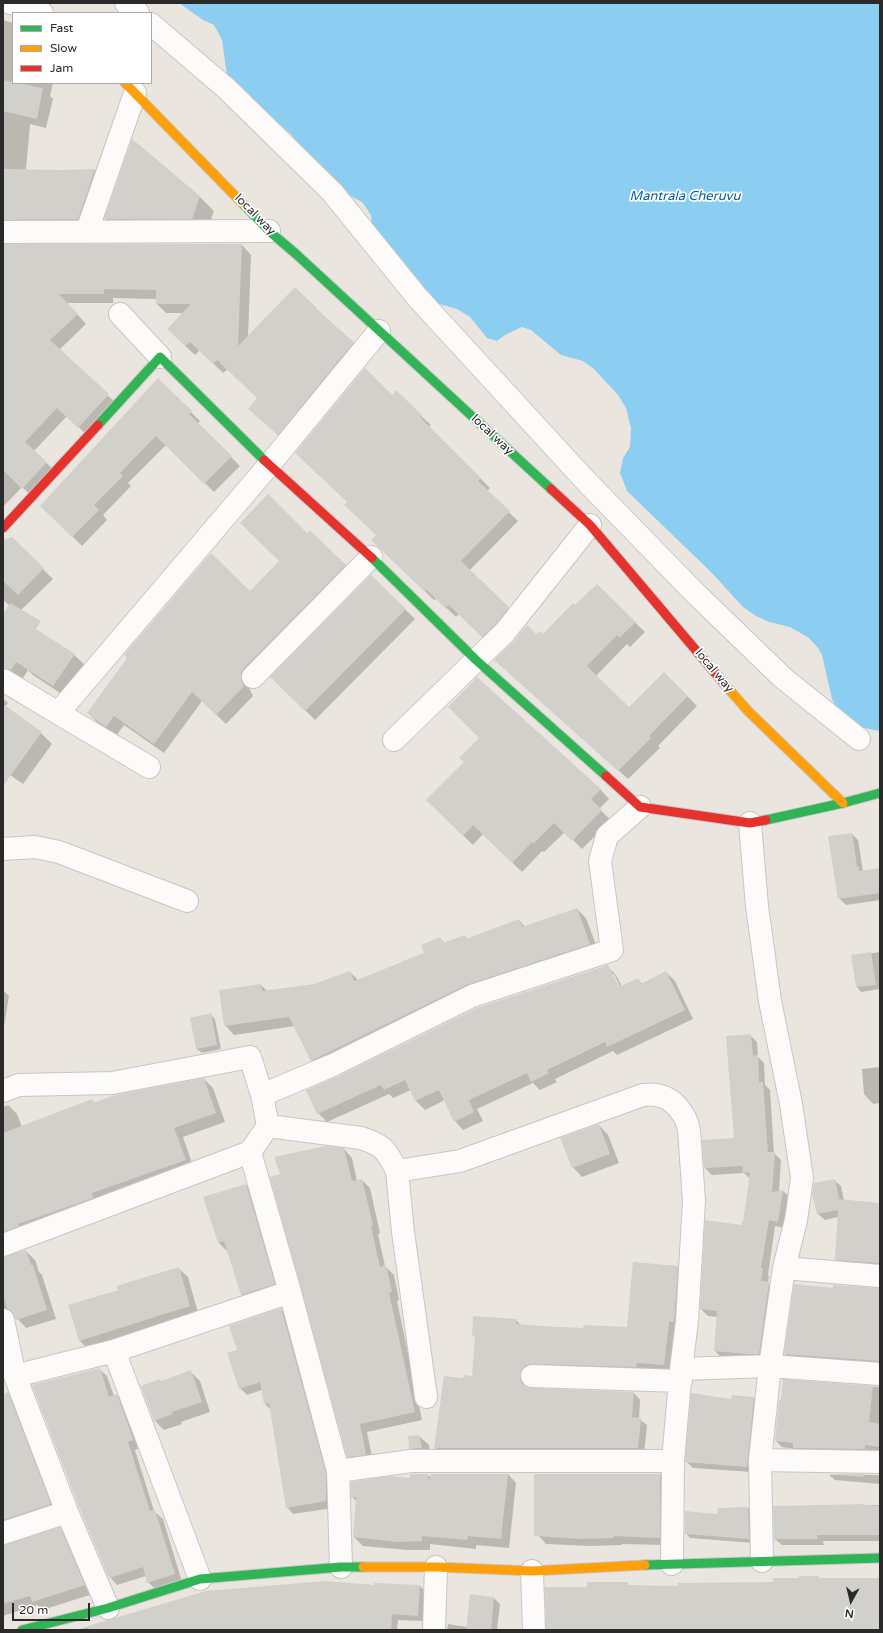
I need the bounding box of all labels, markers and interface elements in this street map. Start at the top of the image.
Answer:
legend [12,12,152,84]
text: Fast [50,21,73,35]
text: Slow [50,41,77,55]
text: Jam [50,61,73,75]
water label: Mantrala Cheruvu [630,189,740,205]
street label: local way [232,192,278,238]
street label: local way [468,412,516,458]
street label: local way [692,646,736,696]
north arrow [831,1581,871,1621]
scale bar [14,1595,92,1621]
text: 20 m [19,1603,48,1617]
text: N [844,1606,855,1620]

